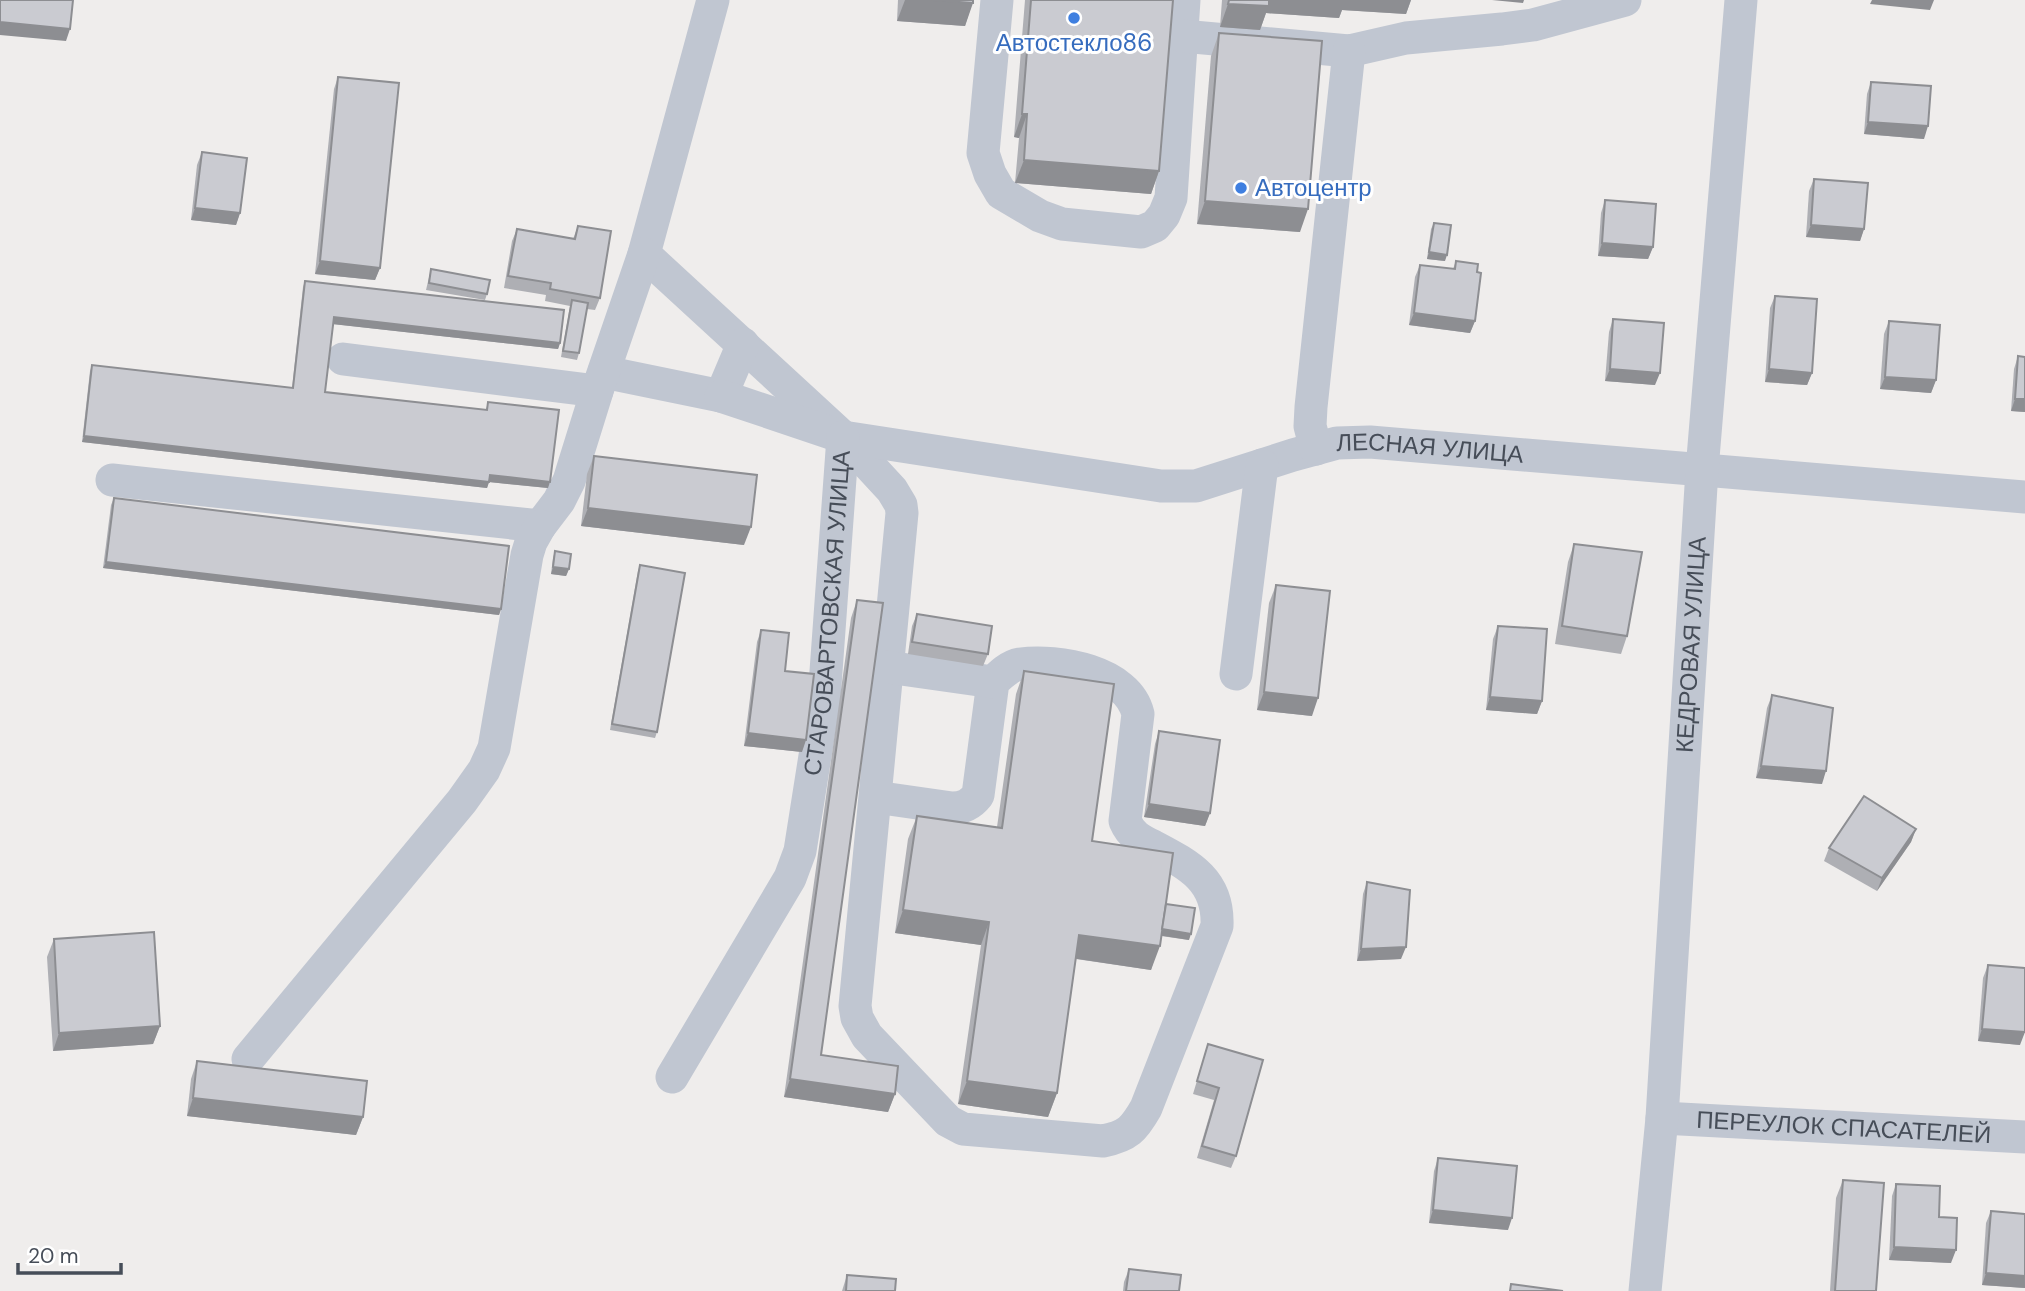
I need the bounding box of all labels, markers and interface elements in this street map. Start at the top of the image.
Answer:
marker: Автостекло86 [1066,10,1082,26]
place label: Автостекло86 [996,27,1152,58]
place label: Автоцентр [1255,172,1372,203]
marker: Автоцентр [1233,180,1249,196]
street label: ЛЕСНАЯ УЛИЦА [1336,426,1525,470]
street label: СТАРОВАРТОВСКАЯ УЛИЦА [796,449,857,778]
street label: КЕДРОВАЯ УЛИЦА [1669,536,1713,754]
street label: ПЕРЕУЛОК СПАСАТЕЛЕЙ [1696,1104,1992,1150]
scale bar [18,1232,121,1276]
text: 20 m [28,1242,79,1270]

